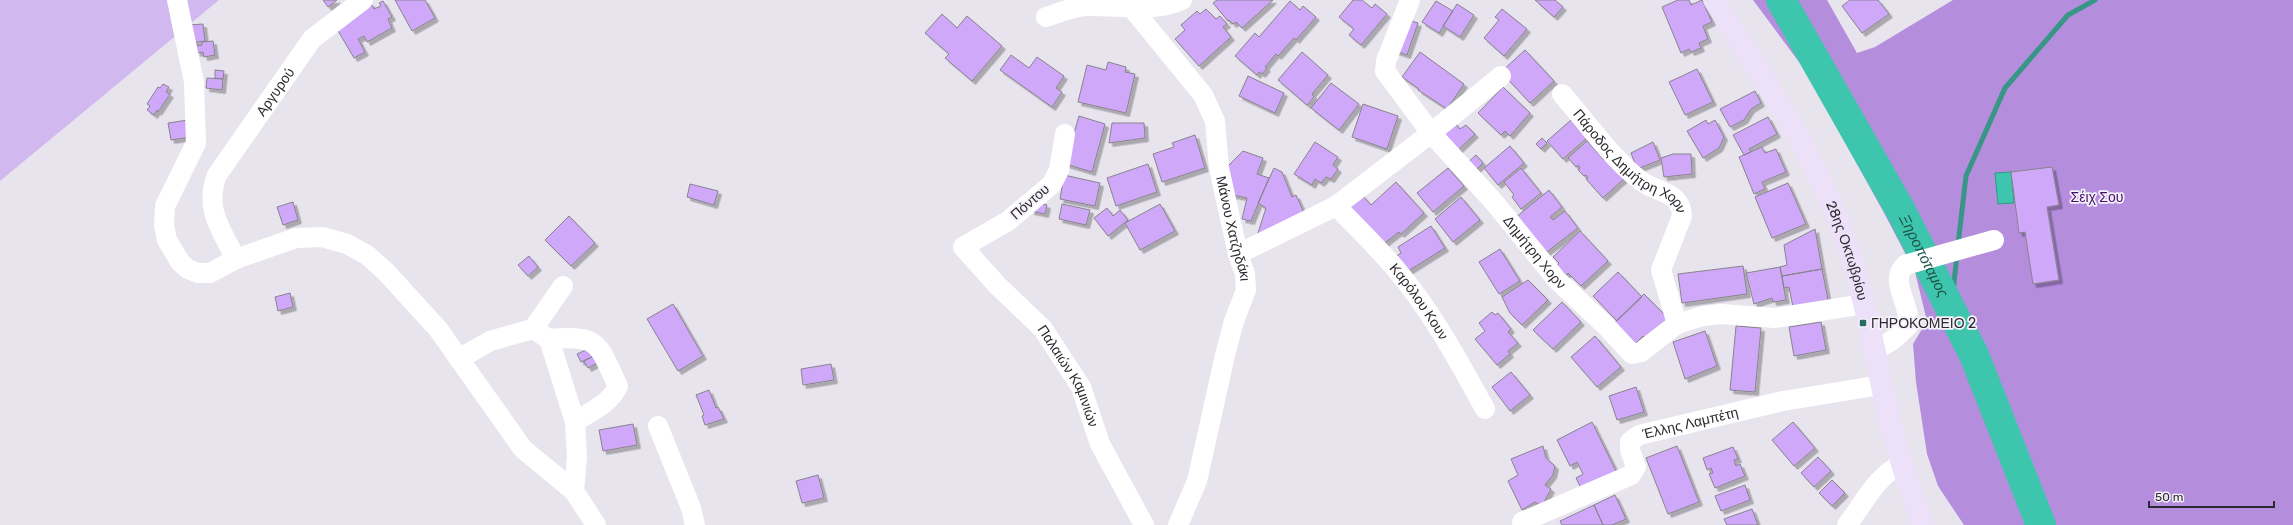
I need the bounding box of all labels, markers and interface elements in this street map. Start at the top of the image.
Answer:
street label: Αργυρού [252,64,298,119]
street label: Πάροδος Δημήτρη Χορν [1570,106,1690,215]
street label: Μάνου Χατζηδάκι [1212,174,1254,282]
street label: Πόντου [1007,181,1053,223]
park label: Σέιχ Σου [2071,189,2123,206]
street label: 28ης Οκτωβρίου [1823,198,1871,302]
water label: Ξηροπόταμος [1895,210,1953,301]
street label: Δημήτρη Χορν [1500,212,1570,293]
street label: Καρόλου Κουν [1386,260,1452,343]
place label: ΓΗΡΟΚΟΜΕΙΟ 2 [1871,315,1976,332]
marker: ΓΗΡΟΚΟΜΕΙΟ 2 [1858,318,1868,328]
street label: Παλαιών Καμινιών [1034,322,1102,429]
street label: Έλλης Λαμπέτη [1640,403,1740,443]
scale bar [2149,483,2274,509]
text: 50 m [2155,490,2183,504]

